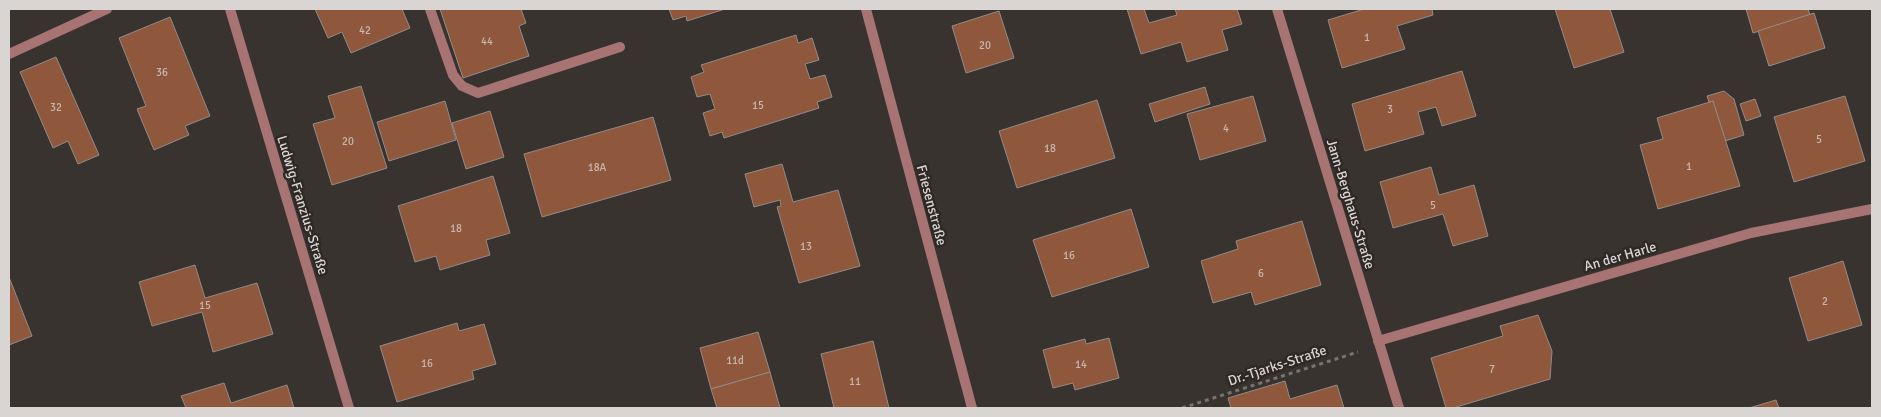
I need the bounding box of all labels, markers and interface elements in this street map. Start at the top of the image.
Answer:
house number: 42 [359,24,371,37]
house number: 1 [1364,31,1370,44]
house number: 44 [481,35,493,48]
house number: 20 [979,39,991,52]
house number: 36 [156,66,168,79]
house number: 15 [752,99,764,112]
house number: 32 [50,101,62,114]
house number: 3 [1387,103,1393,116]
house number: 4 [1223,122,1229,135]
house number: 5 [1816,133,1822,146]
street label: Ludwig-Franzius-Straße [273,134,332,277]
house number: 20 [342,135,354,148]
street label: Jann-Berghaus-Straße [1323,137,1378,271]
house number: 18 [1044,142,1056,155]
house number: 1 [1686,160,1692,173]
house number: 18A [588,161,607,174]
street label: Friesenstraße [913,163,950,247]
house number: 5 [1430,199,1436,212]
house number: 18 [450,222,462,235]
street label: An der Harle [1582,238,1658,275]
house number: 13 [800,240,812,253]
house number: 16 [1063,249,1075,262]
house number: 6 [1258,267,1264,280]
house number: 2 [1822,295,1828,308]
house number: 15 [199,299,211,312]
street label: Dr.-Tjarks-Straße [1226,342,1329,389]
house number: 11d [726,354,744,367]
house number: 16 [421,357,433,370]
house number: 14 [1075,358,1087,371]
house number: 7 [1489,363,1495,376]
house number: 11 [849,375,861,388]

